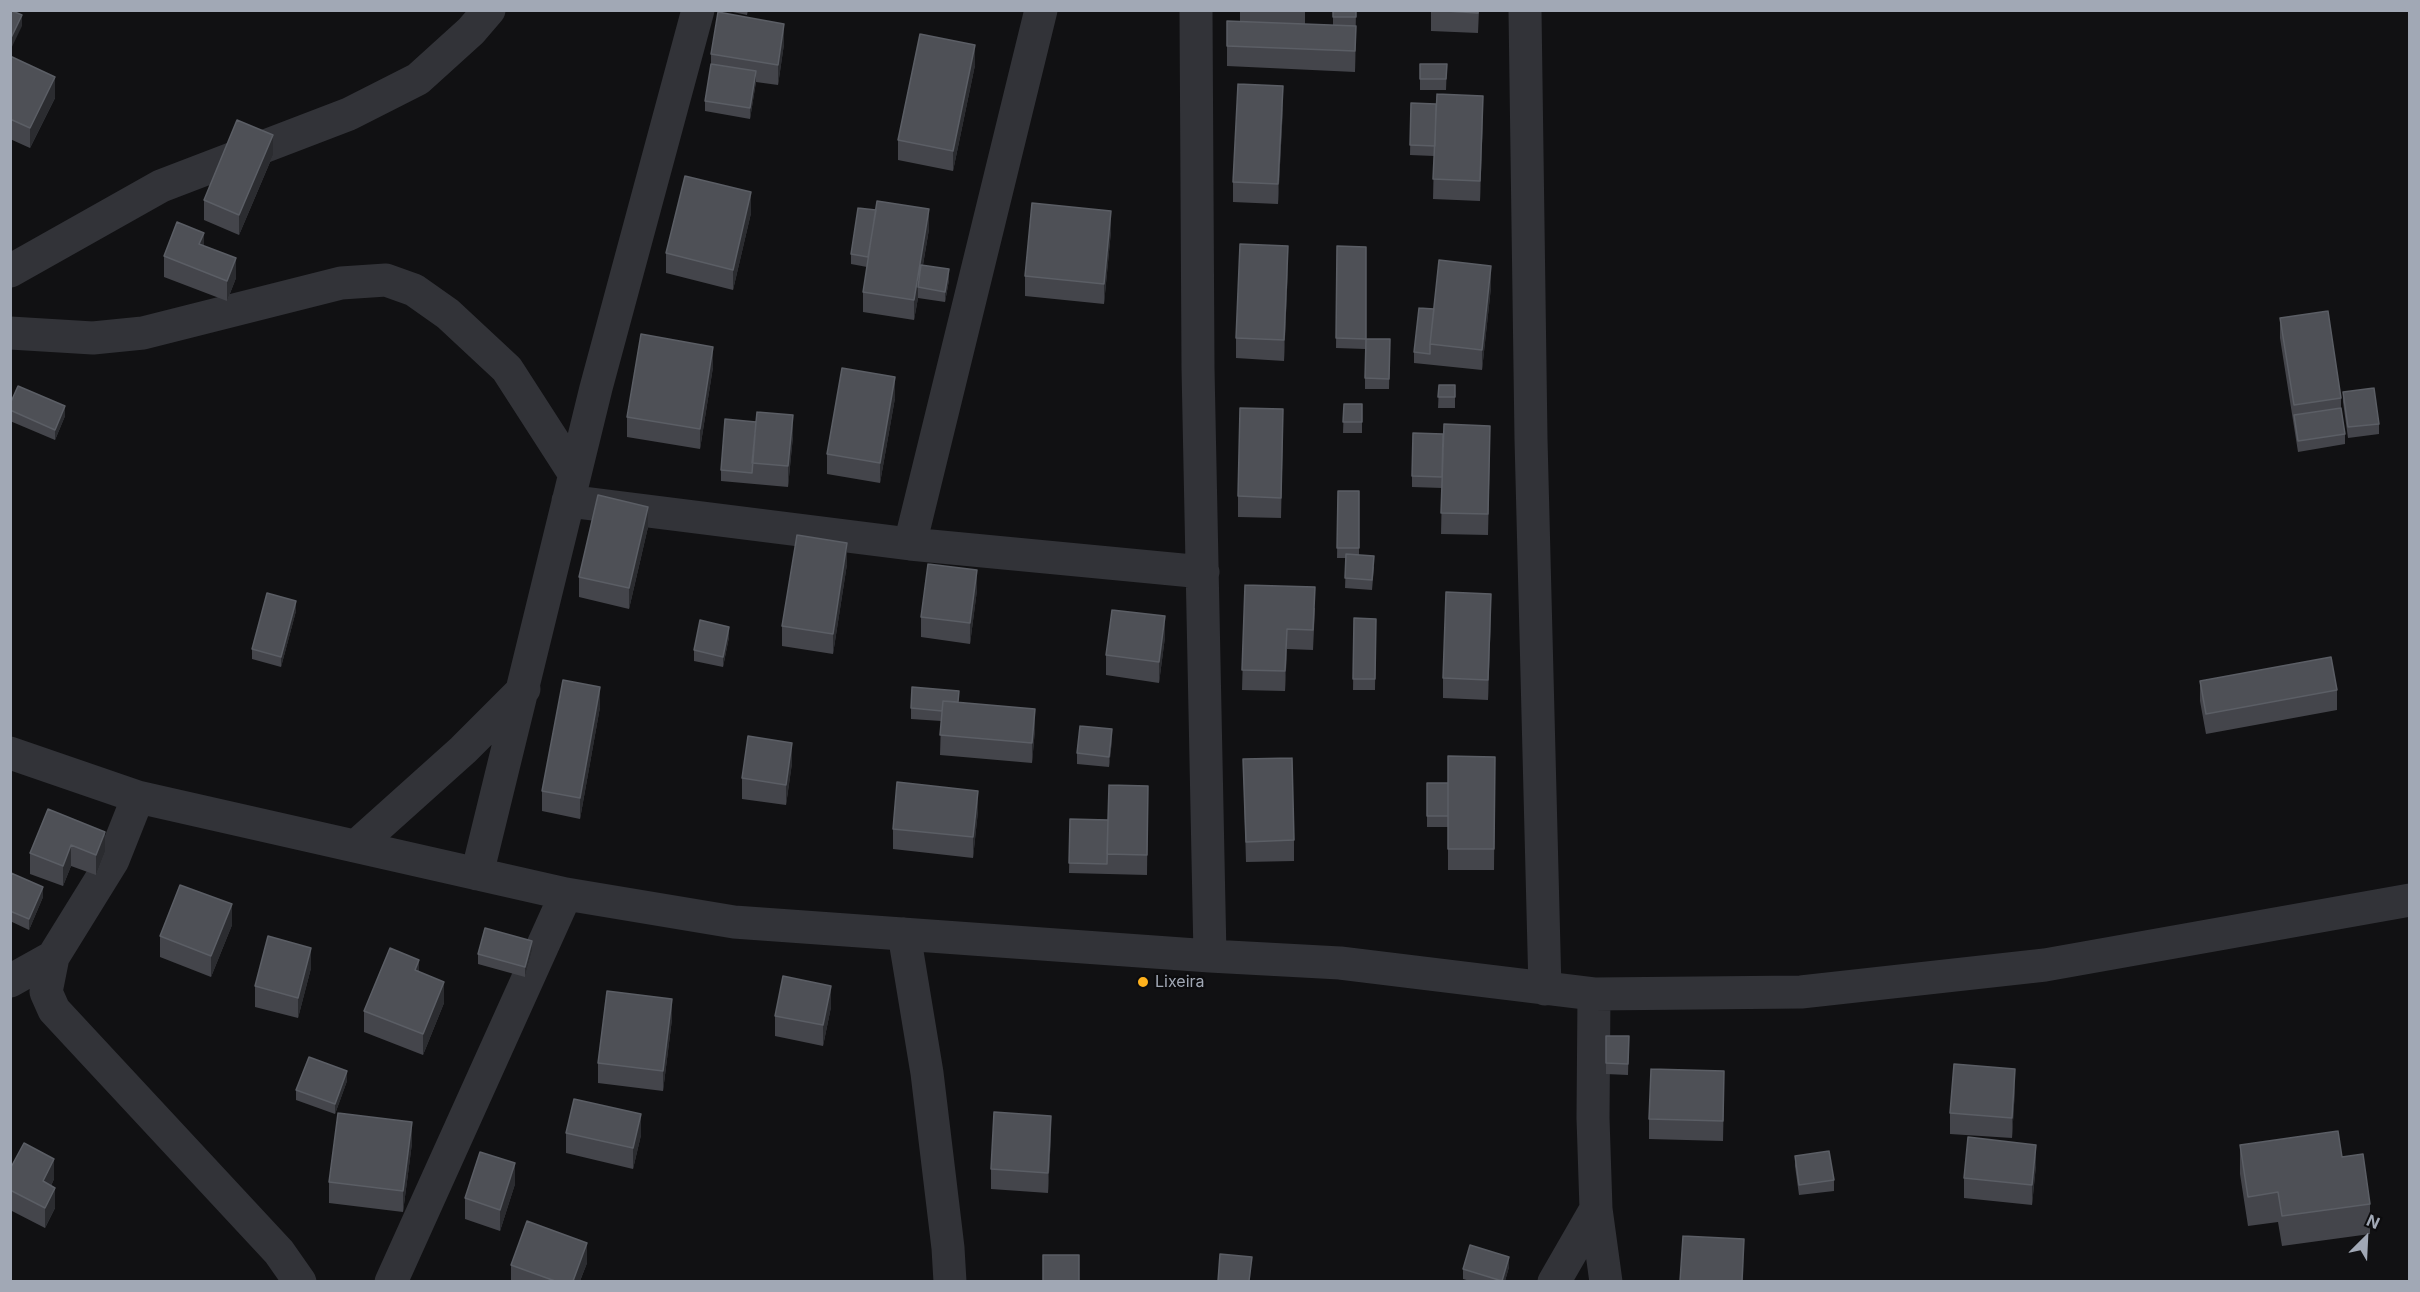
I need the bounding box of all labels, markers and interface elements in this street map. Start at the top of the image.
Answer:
place label: Lixeira [1155,972,1205,992]
marker: Lixeira [1136,975,1150,989]
north arrow [2336,1208,2396,1268]
text: N [2364,1210,2383,1233]

